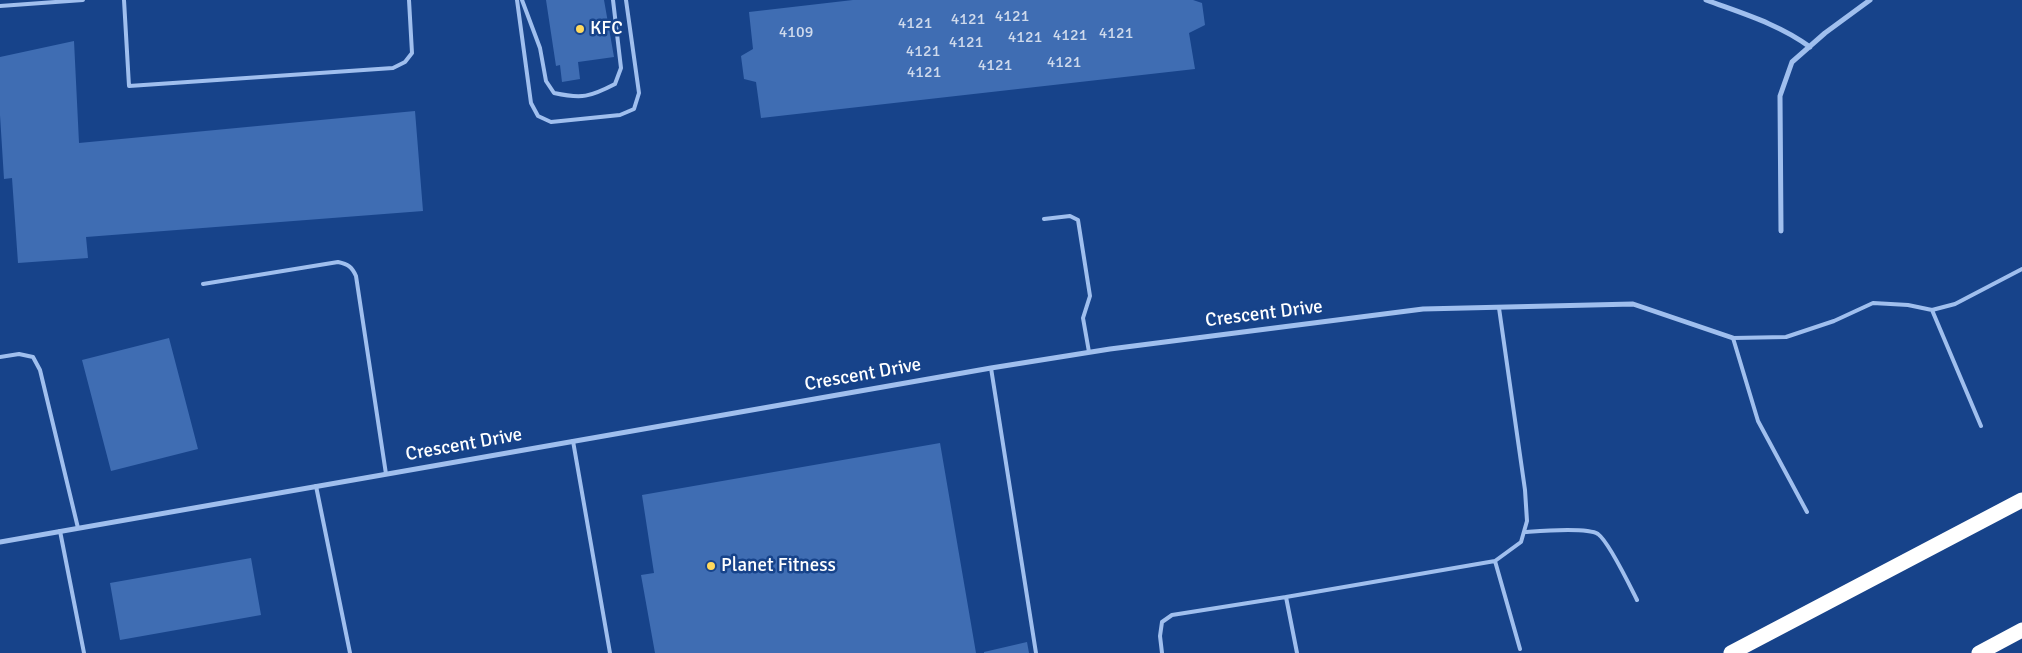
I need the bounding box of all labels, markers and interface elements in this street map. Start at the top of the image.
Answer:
house number: 4121 [995,7,1029,27]
house number: 4121 [951,10,985,30]
house number: 4121 [898,14,932,34]
place label: KFC [590,18,623,40]
marker: KFC [574,23,586,35]
house number: 4109 [779,23,813,43]
house number: 4121 [1099,24,1133,44]
house number: 4121 [1053,26,1087,46]
house number: 4121 [1008,28,1042,48]
house number: 4121 [949,33,983,53]
house number: 4121 [906,42,940,62]
house number: 4121 [1047,53,1081,73]
house number: 4121 [978,56,1012,76]
house number: 4121 [907,63,941,83]
street label: Crescent Drive [1204,295,1324,333]
street label: Crescent Drive [803,354,923,396]
street label: Crescent Drive [404,424,524,466]
place label: Planet Fitness [721,555,836,577]
marker: Planet Fitness [705,560,717,572]

